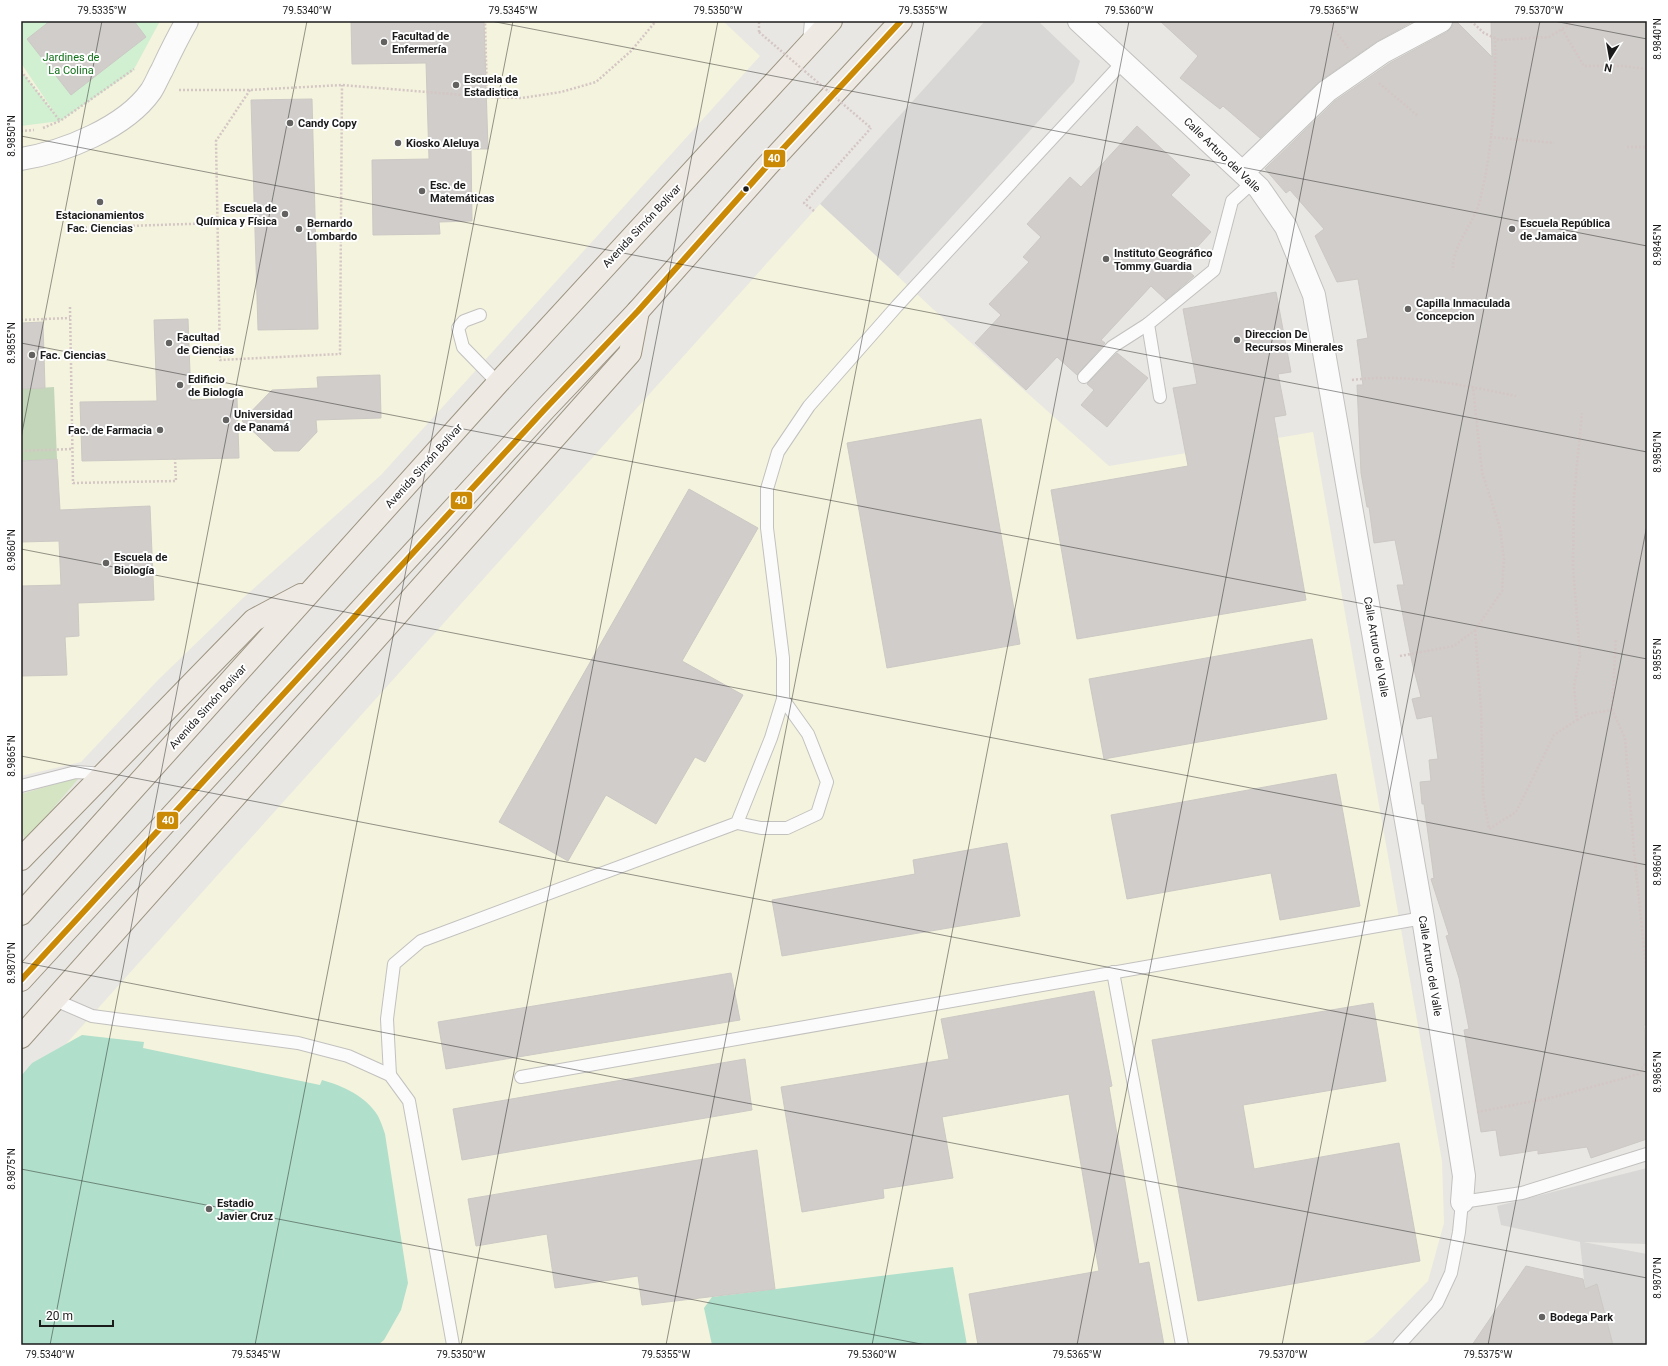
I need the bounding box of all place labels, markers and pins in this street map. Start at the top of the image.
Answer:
place label: Facultad de Enfermería [392,30,449,56]
marker: Facultad de Enfermería [379,37,389,47]
place label: Escuela de Estadistica [464,73,519,99]
marker: Escuela de Estadistica [451,80,461,90]
place label: Candy Copy [298,117,357,130]
marker: Candy Copy [285,118,295,128]
place label: Kiosko Aleluya [406,137,479,150]
marker: Kiosko Aleluya [393,138,403,148]
place label: Esc. de Matemáticas [430,179,495,205]
unlabelled marker [741,184,751,194]
marker: Esc. de Matemáticas [417,186,427,196]
marker: Estacionamientos Fac. Ciencias [95,197,105,207]
place label: Escuela de Química y Física [196,202,277,228]
place label: Estacionamientos Fac. Ciencias [56,209,145,235]
marker: Escuela de Química y Física [280,209,290,219]
place label: Bernardo Lombardo [307,217,357,243]
place label: Escuela República de Jamaica [1520,217,1610,243]
marker: Bernardo Lombardo [294,224,304,234]
marker: Escuela República de Jamaica [1507,224,1517,234]
place label: Instituto Geográfico Tommy Guardia [1114,247,1212,273]
marker: Instituto Geográfico Tommy Guardia [1101,254,1111,264]
place label: Capilla Inmaculada Concepcion [1416,297,1510,323]
marker: Capilla Inmaculada Concepcion [1403,304,1413,314]
place label: Direccion De Recursos Minerales [1245,328,1343,354]
place label: Facultad de Ciencias [177,331,235,357]
marker: Direccion De Recursos Minerales [1232,335,1242,345]
marker: Facultad de Ciencias [164,338,174,348]
place label: Fac. Ciencias [40,349,106,362]
marker: Fac. Ciencias [27,350,37,360]
place label: Edificio de Biología [188,373,243,399]
marker: Edificio de Biología [175,380,185,390]
place label: Universidad de Panamá [234,408,293,434]
marker: Universidad de Panamá [221,415,231,425]
place label: Fac. de Farmacia [68,424,152,437]
marker: Fac. de Farmacia [155,425,165,435]
place label: Escuela de Biología [114,551,167,577]
marker: Escuela de Biología [101,558,111,568]
place label: Estadio Javier Cruz [217,1197,274,1223]
marker: Estadio Javier Cruz [204,1204,214,1214]
place label: Bodega Park [1550,1311,1613,1324]
marker: Bodega Park [1537,1312,1547,1322]

